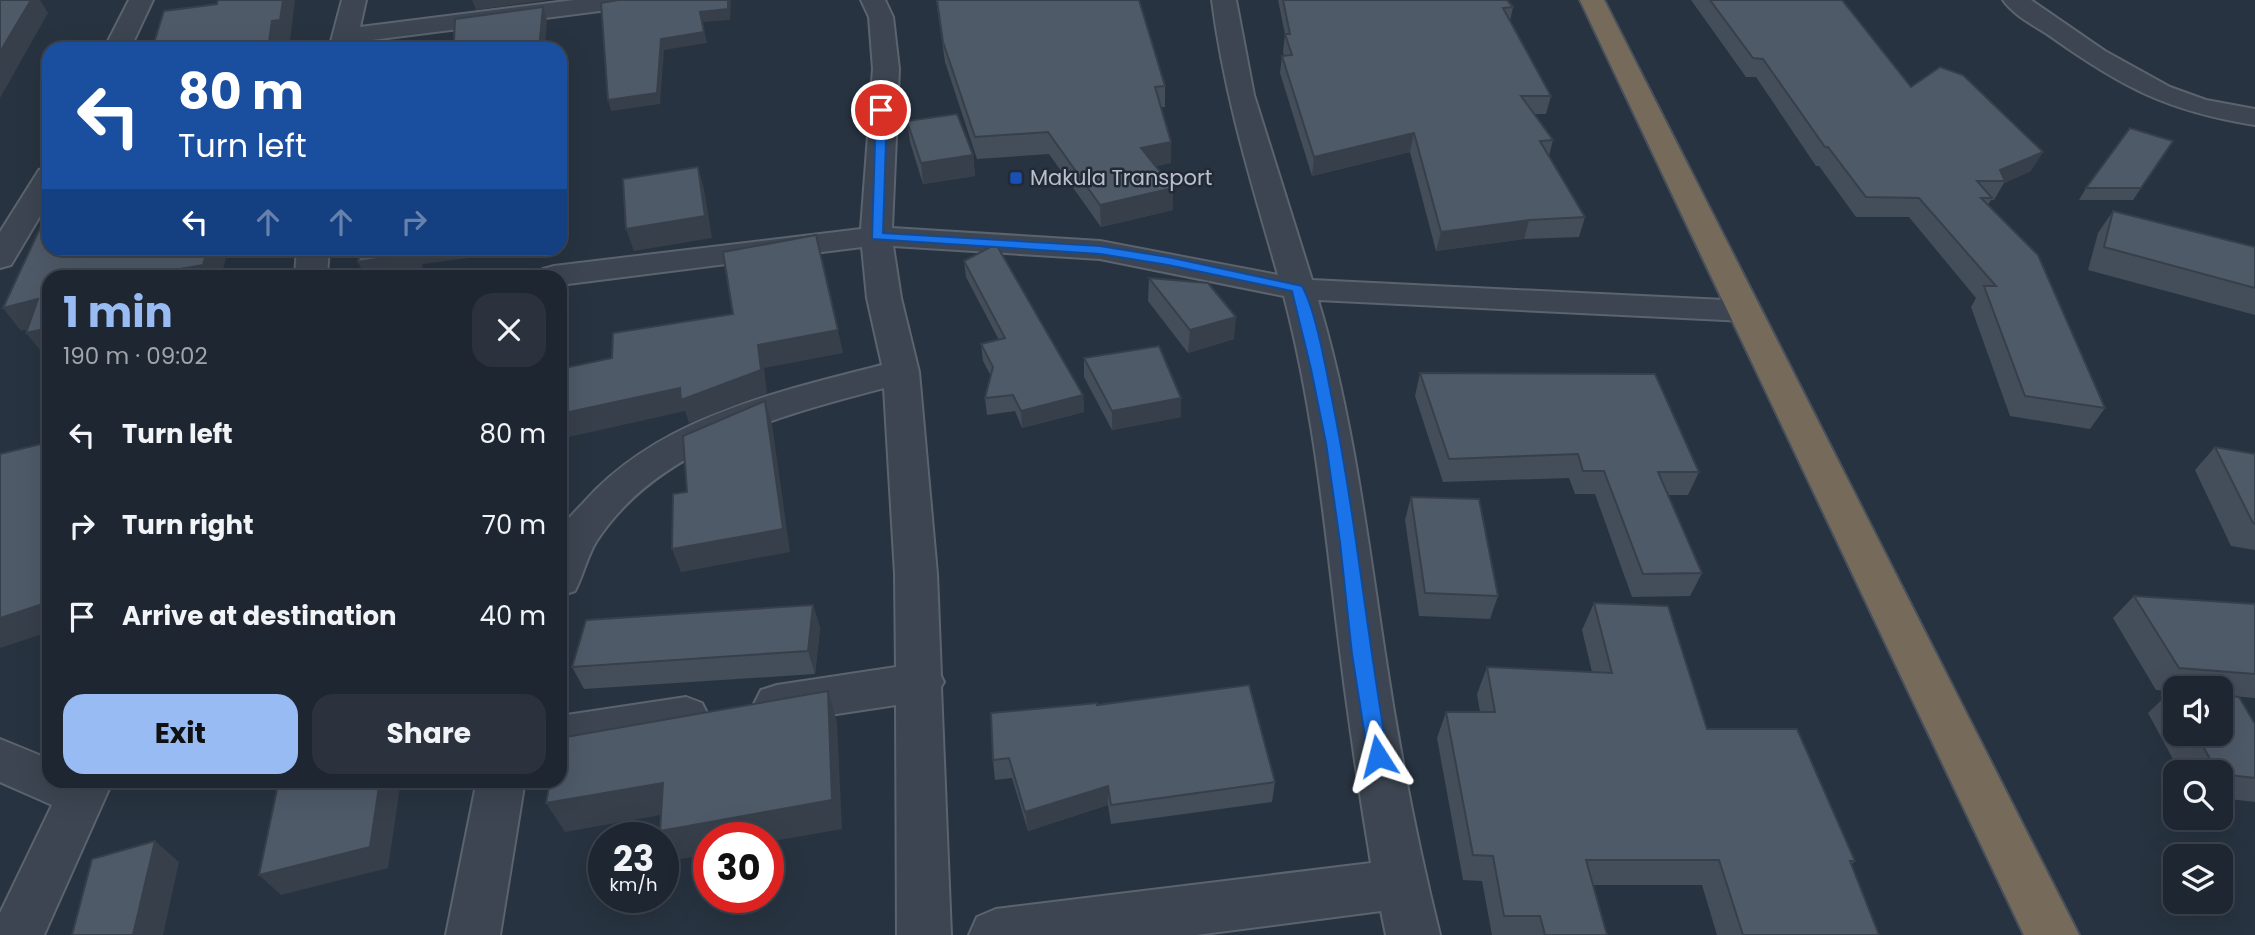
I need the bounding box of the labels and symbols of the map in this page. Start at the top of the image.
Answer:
pin [851,80,911,140]
place label: Makula Transport [1030,163,1212,192]
marker: Makula Transport [1008,170,1024,186]
position arrow [1341,719,1415,793]
speed limit sign: 30 [693,822,784,913]

